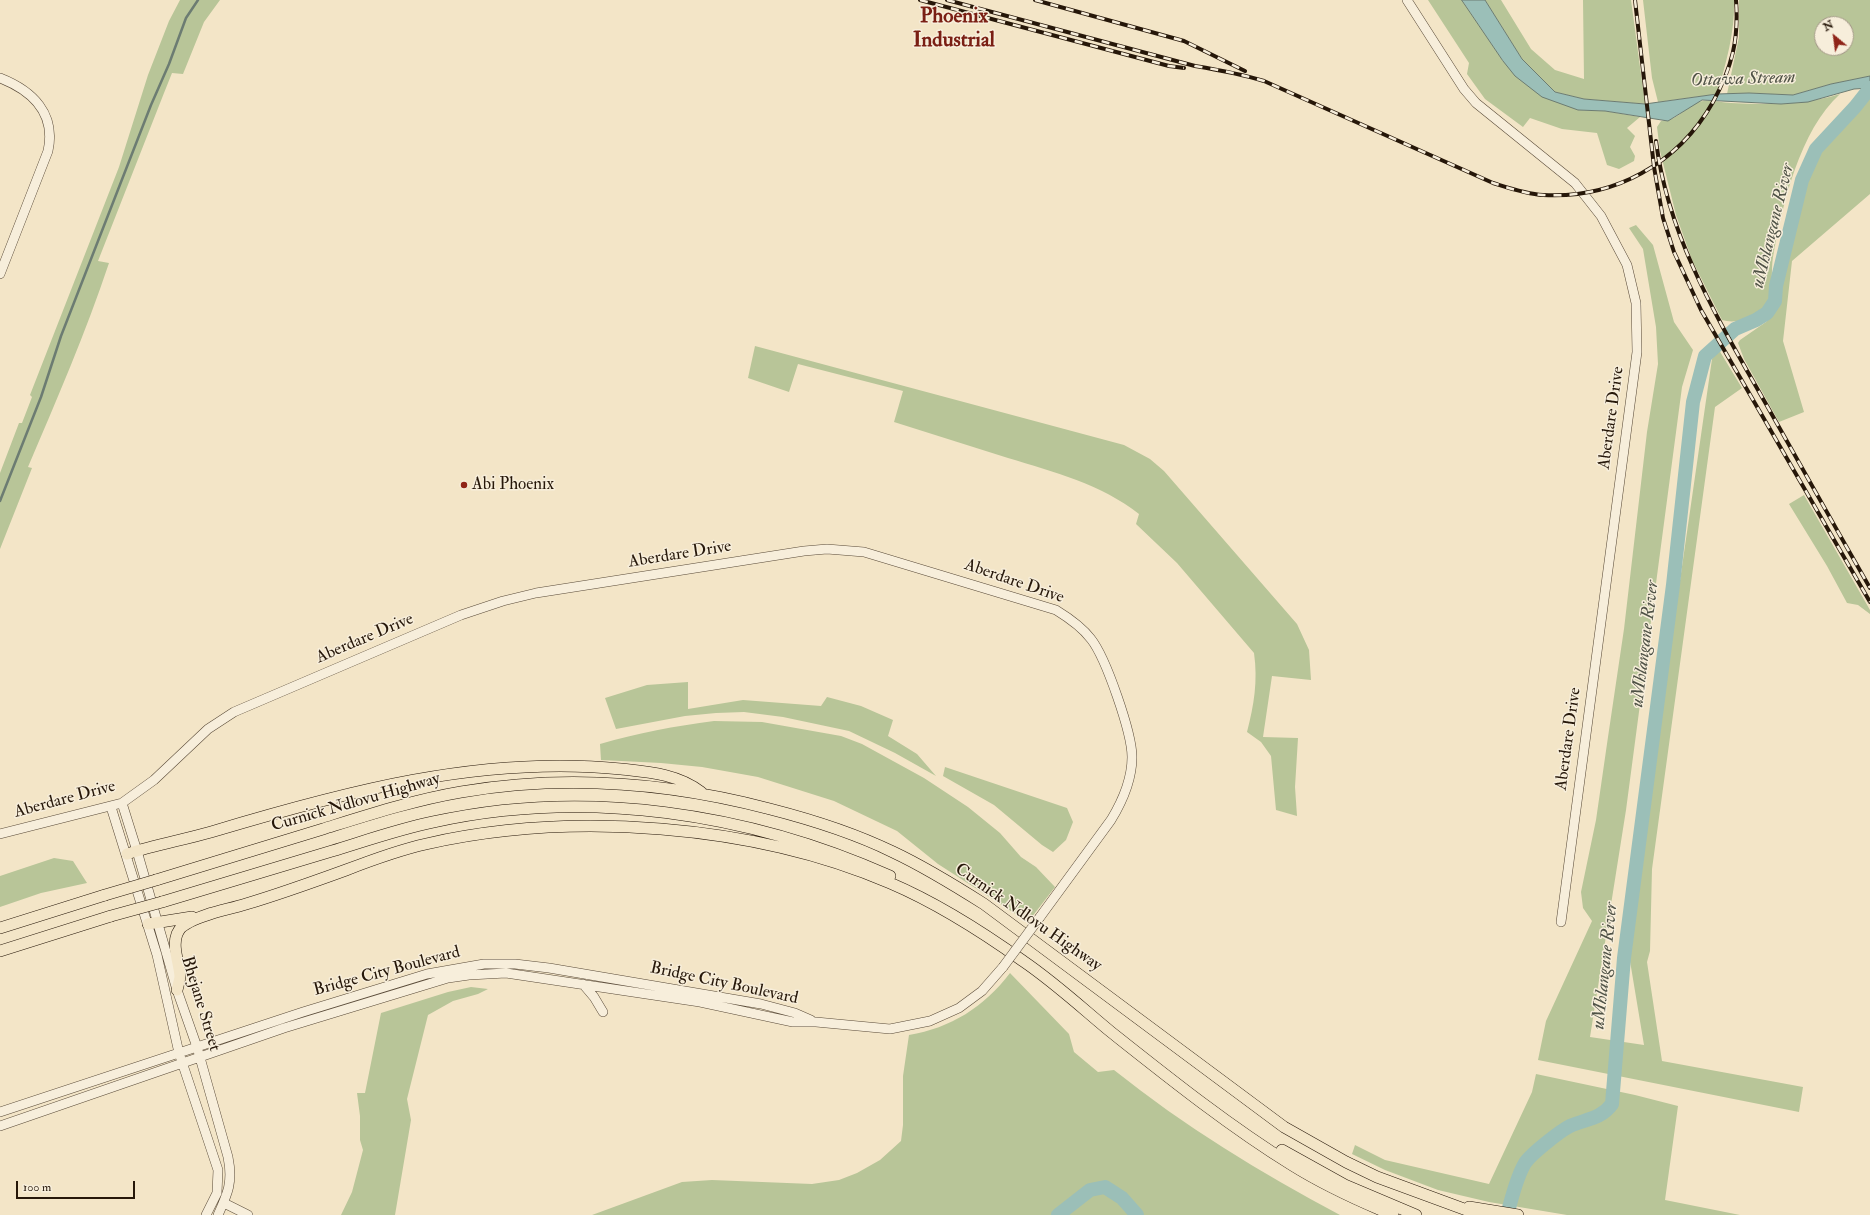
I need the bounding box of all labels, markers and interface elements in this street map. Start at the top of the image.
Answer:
district label: Phoenix Industrial [913,4,995,54]
north arrow [1814,16,1854,56]
text: N [1821,18,1836,34]
water label: Ottawa Stream [1690,67,1796,93]
water label: uMhlangane River [1748,161,1800,291]
street label: Aberdare Drive [1595,365,1629,471]
place label: Abi Phoenix [472,475,554,495]
marker: Abi Phoenix [459,480,469,490]
street label: Aberdare Drive [627,537,733,573]
street label: Aberdare Drive [962,555,1066,609]
water label: uMhlangane River [1628,579,1664,709]
street label: Aberdare Drive [313,609,417,669]
street label: Aberdare Drive [1552,686,1586,792]
street label: Curnick Ndlovu Highway [269,769,443,837]
street label: Aberdare Drive [12,777,118,823]
street label: Curnick Ndlovu Highway [951,860,1105,976]
water label: uMhlangane River [1589,901,1623,1031]
street label: Bridge City Boulevard [311,943,463,1001]
street label: Bhejane Street [176,954,224,1054]
street label: Bridge City Boulevard [648,958,800,1010]
scale bar [18,1173,137,1199]
text: 100 m [23,1180,51,1195]

